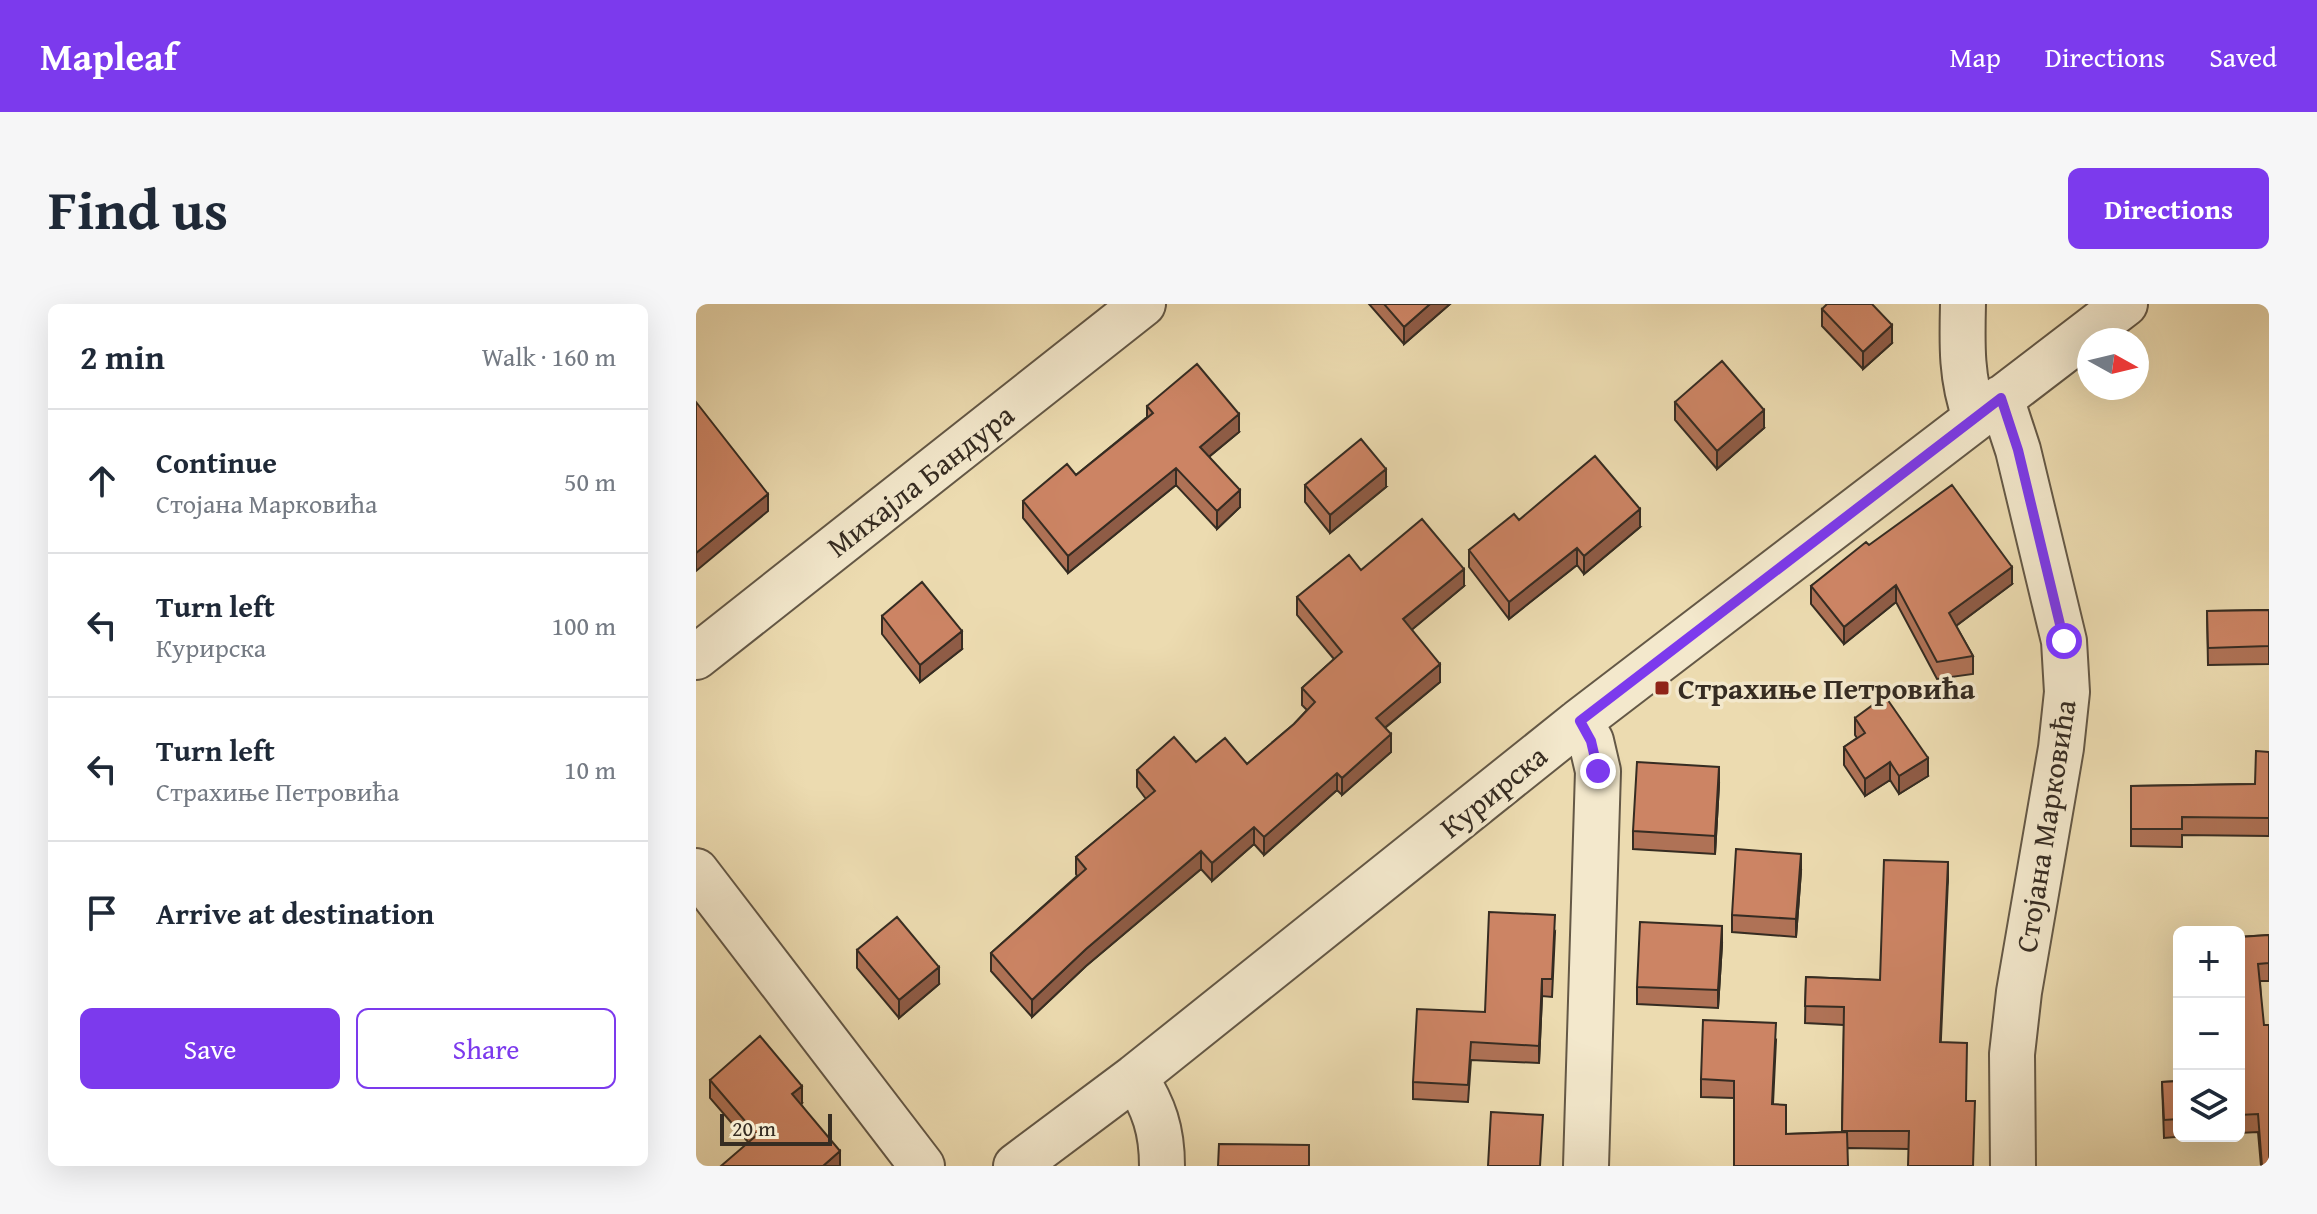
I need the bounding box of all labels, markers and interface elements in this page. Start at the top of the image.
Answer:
text: Mapleaf [40,28,177,84]
text: Map [1949,36,2001,77]
text: Directions [2045,36,2165,77]
text: Saved [2209,36,2277,77]
text: Find us [48,167,228,250]
button: Directions [2068,168,2269,249]
north arrow [2077,328,2149,400]
text: 2 min [80,332,165,381]
text: Walk · 160 m [482,337,616,376]
street label: Михајла Бандура [817,392,1024,567]
text: Continue [156,440,277,484]
icon: ahead [80,459,124,503]
text: 50 m [564,462,616,501]
text: Стојана Марковића [156,484,377,523]
text: Turn left [156,584,275,628]
icon: left [80,603,124,647]
text: 100 m [551,606,616,645]
route start [2046,623,2082,659]
text: Курирска [156,628,266,667]
place label: Страхиње Петровића [1678,666,1976,710]
marker: Страхиње Петровића [1653,679,1671,697]
street label: Стојана Марковића [2003,696,2087,956]
text: Turn left [156,728,275,772]
street label: Курирска [1430,733,1557,848]
icon: left [80,747,124,791]
text: 10 m [564,750,616,789]
route end [1580,753,1616,789]
text: Страхиње Петровића [156,772,399,811]
icon: arrive [80,891,124,935]
text: Arrive at destination [156,891,434,935]
map controls [2173,926,2245,1142]
button: + [2173,926,2245,998]
button: − [2173,998,2245,1070]
button: Save [80,1008,340,1089]
button: Share [356,1008,616,1089]
button: layers [2173,1070,2245,1142]
scale bar [720,1110,832,1146]
text: 20 m [732,1112,776,1144]

